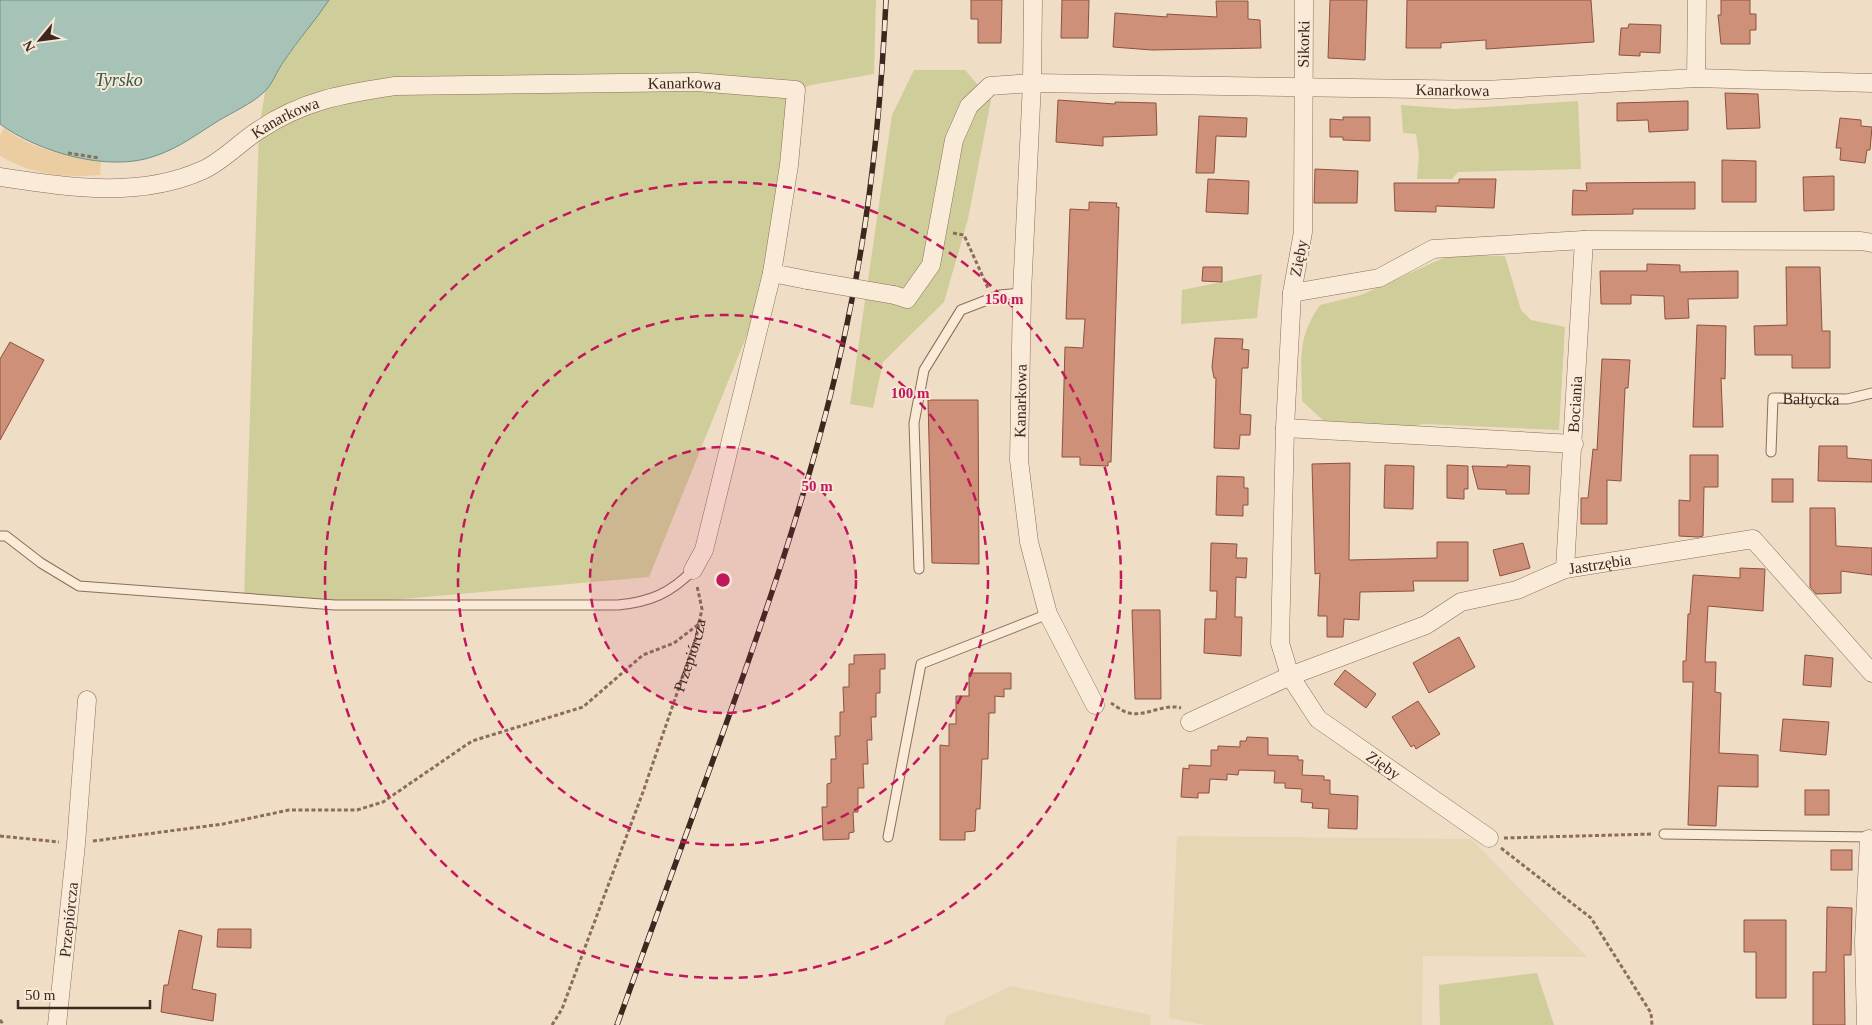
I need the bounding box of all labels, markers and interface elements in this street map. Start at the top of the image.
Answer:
north arrow [15,15,65,65]
street label: Sikorki [1295,20,1312,68]
text: N [20,38,38,54]
water label: Tyrsko [95,70,143,90]
street label: Kanarkowa [648,74,722,93]
street label: Kanarkowa [1415,81,1490,99]
street label: Kanarkowa [248,94,321,142]
street label: Zięby [1287,238,1311,278]
text: 150 m [985,291,1024,307]
street label: Kanarkowa [1011,364,1030,438]
street label: Bociania [1565,375,1585,433]
text: 100 m [891,385,930,401]
street label: Bałtycka [1782,390,1840,409]
text: 50 m [801,478,833,494]
street label: Jastrzębia [1567,551,1632,577]
centre of rings [714,571,732,589]
street label: Przepiórcza [670,617,709,694]
street label: Zięby [1363,747,1404,784]
street label: Przepiórcza [56,881,81,958]
scale bar [18,978,150,1010]
text: 50 m [25,987,56,1003]

